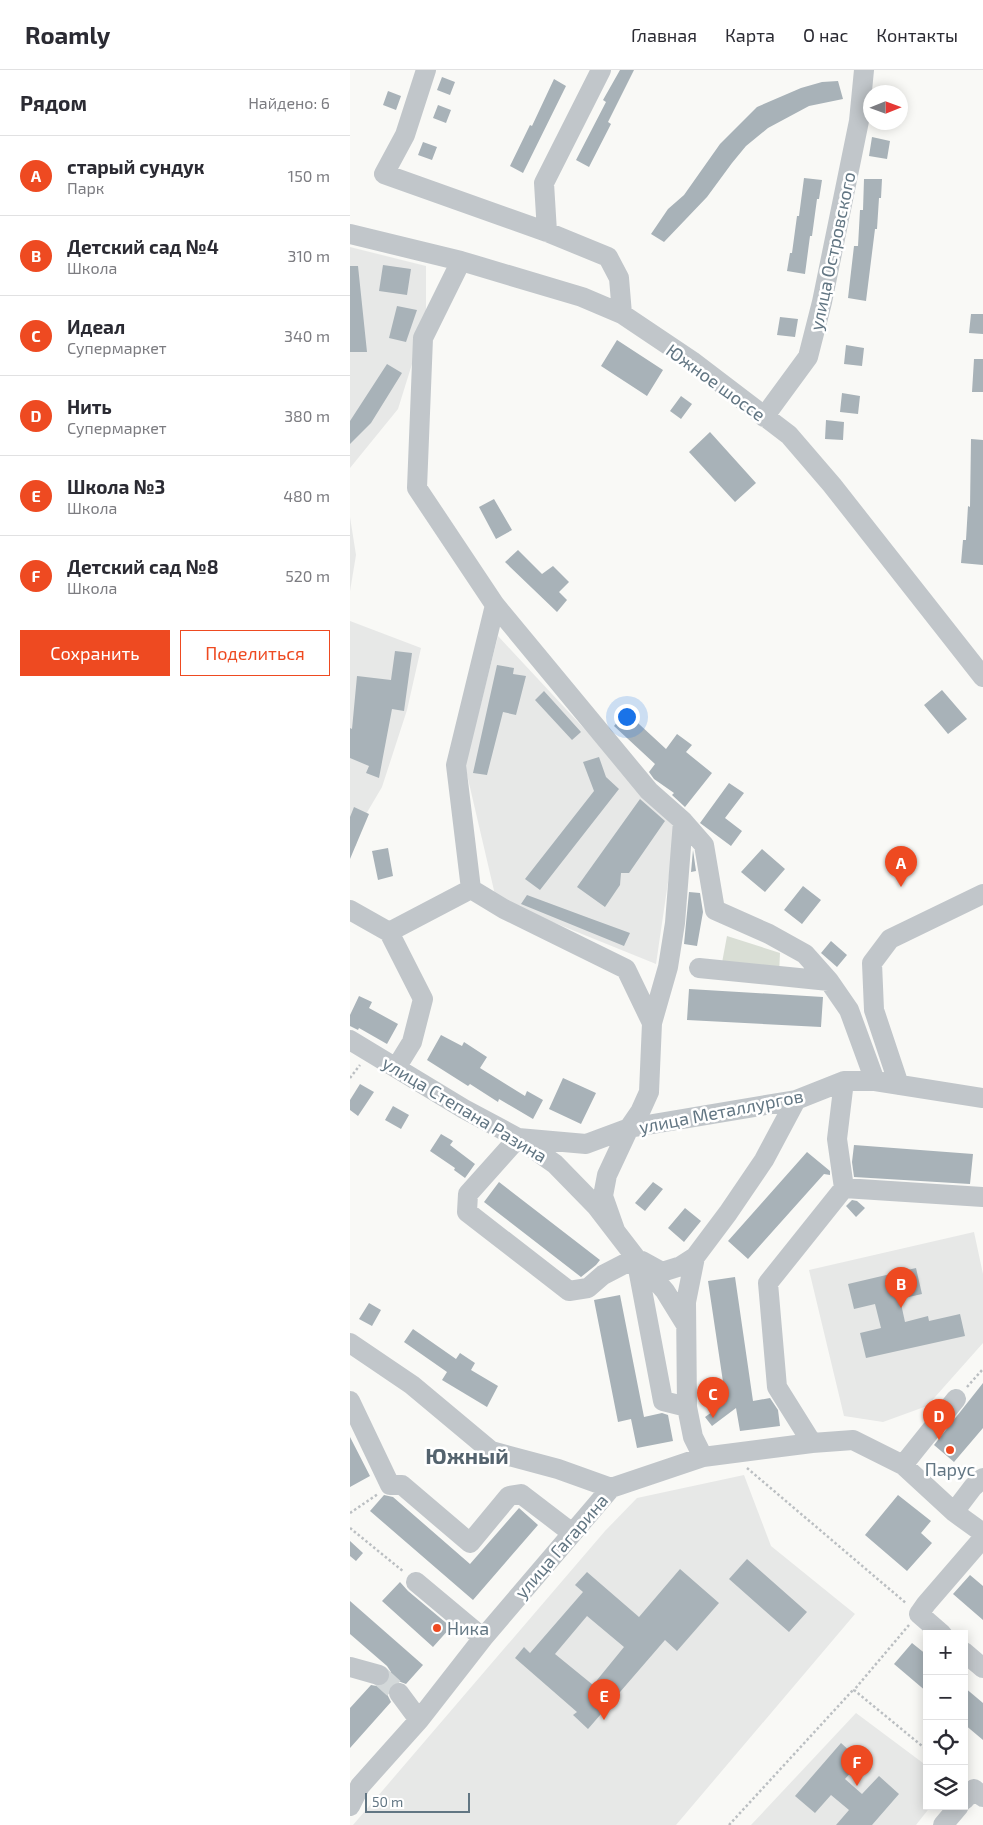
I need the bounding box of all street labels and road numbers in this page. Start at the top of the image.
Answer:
street label: улица Островского [804,170,860,332]
street label: Южное шоссе [662,339,770,425]
street label: улица Степана Разина [379,1051,551,1167]
street label: улица Металлургов [637,1084,805,1138]
street label: улица Гагарина [510,1489,612,1603]

